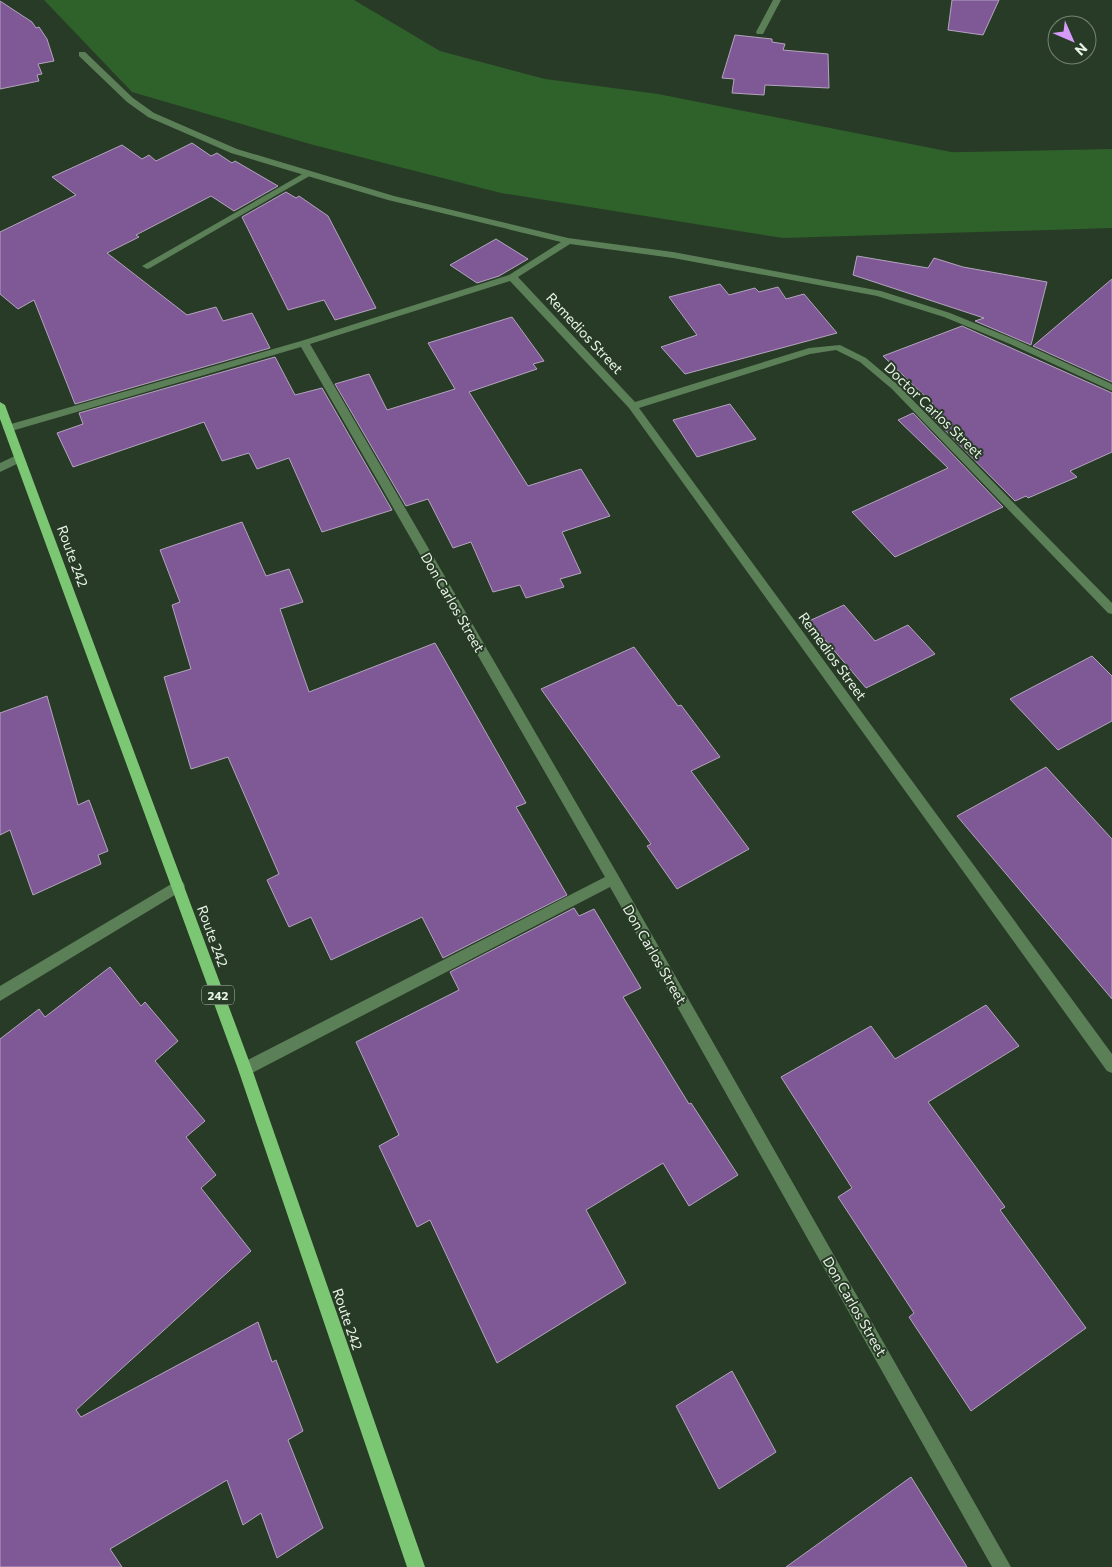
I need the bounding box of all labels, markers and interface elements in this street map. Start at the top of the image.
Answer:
north arrow [1047,15,1097,65]
text: N [1072,40,1091,59]
street label: Remedios Street [543,289,627,377]
street label: Doctor Carlos Street [881,358,987,462]
street label: Route 242 [54,523,92,589]
street label: Don Carlos Street [418,549,489,655]
street label: Remedios Street [795,609,871,703]
street label: Don Carlos Street [620,901,691,1007]
street label: Route 242 [194,903,232,969]
road number: 242 [202,986,234,1004]
street label: Don Carlos Street [820,1253,891,1359]
street label: Route 242 [329,1286,367,1352]

